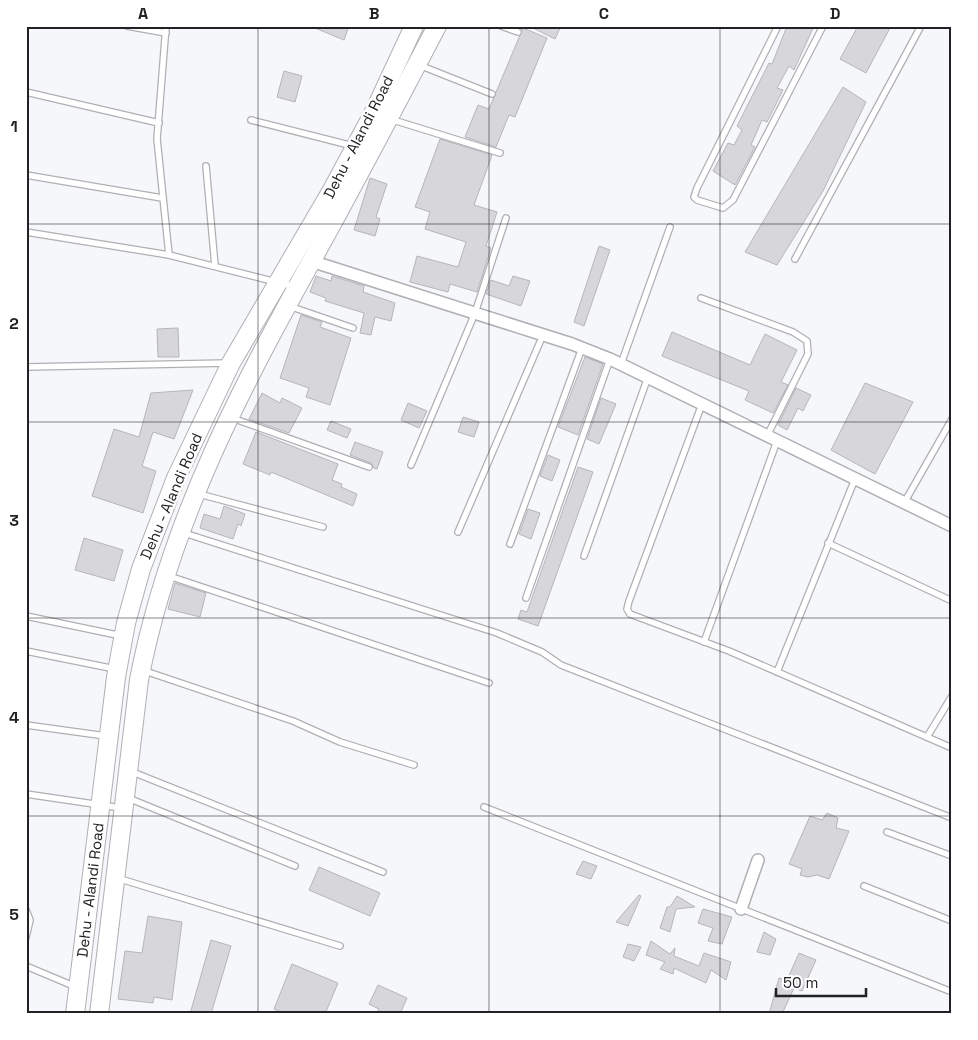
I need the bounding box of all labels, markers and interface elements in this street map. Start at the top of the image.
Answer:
text: A [138,3,148,24]
text: B [369,3,379,24]
text: C [599,3,609,24]
text: D [830,3,840,24]
street label: Dehu - Alandi Road [319,72,397,202]
text: 1 [10,116,18,137]
text: 2 [9,313,19,334]
street label: Dehu - Alandi Road [136,430,206,562]
text: 3 [9,510,19,531]
text: 4 [9,707,19,728]
street label: Dehu - Alandi Road [72,822,108,958]
text: 5 [9,904,19,925]
scale bar [776,965,866,997]
text: 50 m [783,973,818,992]

